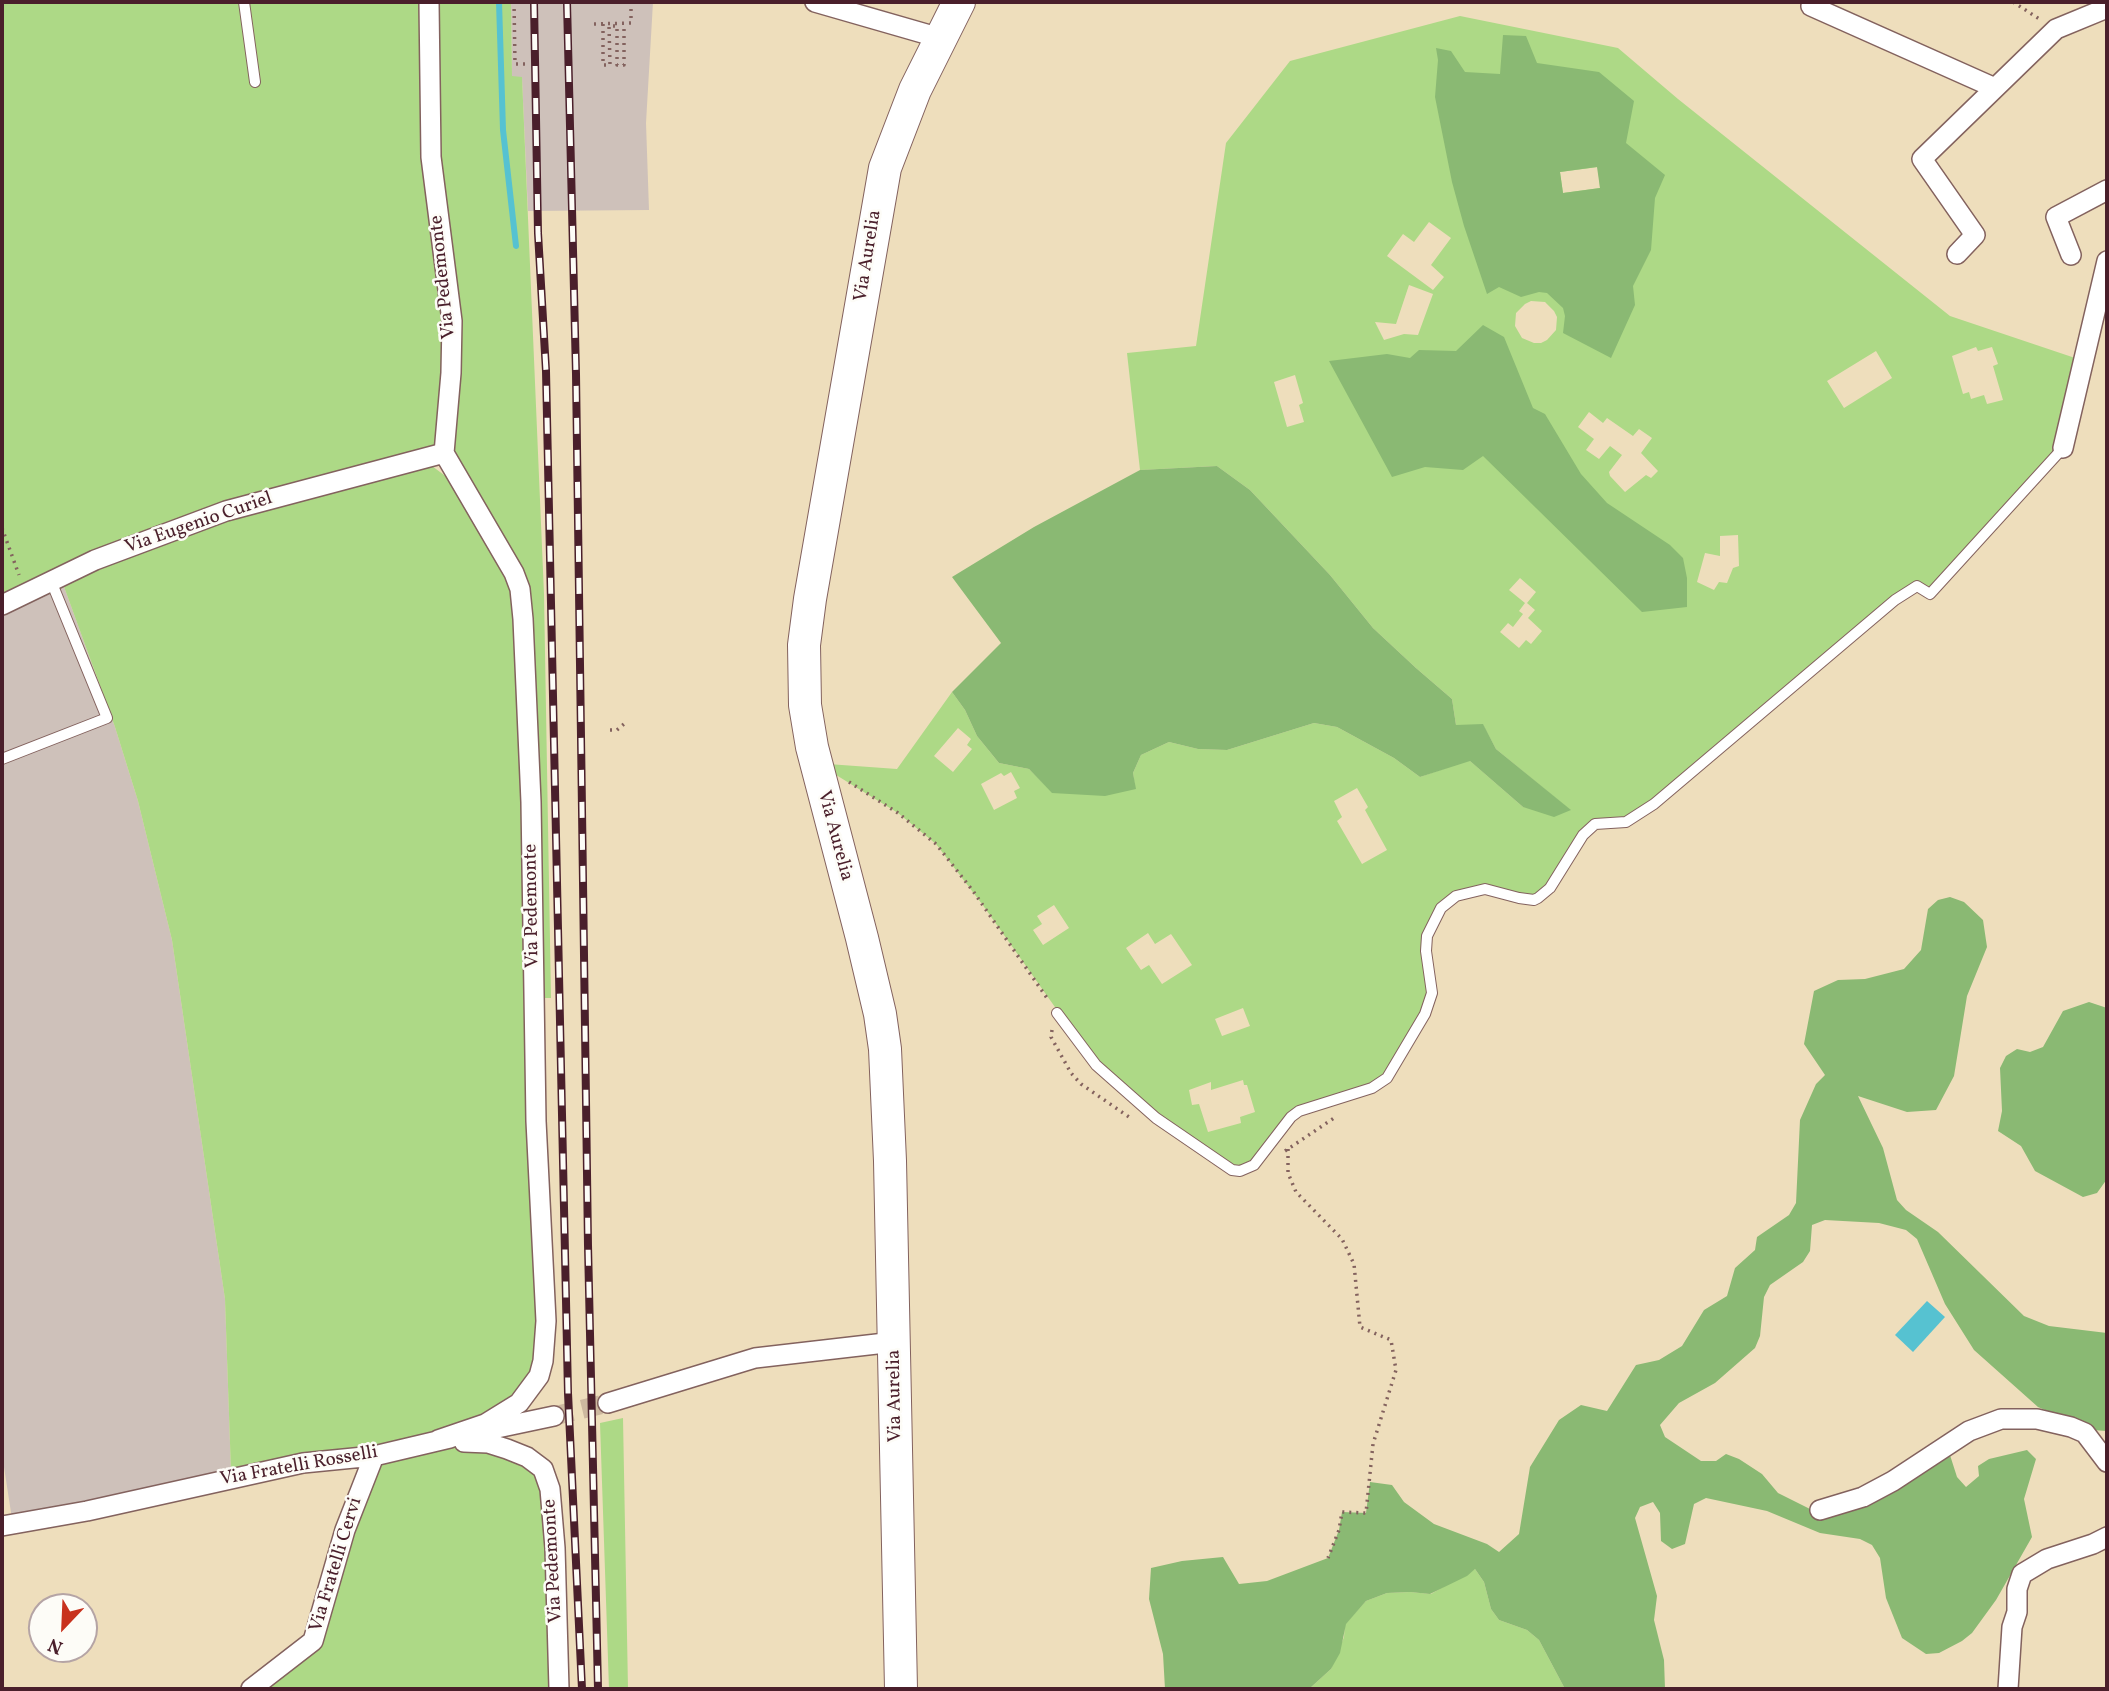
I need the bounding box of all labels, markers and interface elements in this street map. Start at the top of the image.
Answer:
street label: Via Aurelia [850,208,888,304]
street label: Via Pedemonte [426,214,462,340]
street label: Via Eugenio Curiel [122,488,276,560]
street label: Via Aurelia [811,788,857,884]
street label: Via Pedemonte [521,844,545,968]
street label: Via Aurelia [884,1350,908,1442]
street label: Via Fratelli Rosselli [218,1442,380,1492]
street label: Via Fratelli Cervi [306,1495,368,1635]
street label: Via Pedemonte [539,1498,569,1624]
north arrow [28,1593,98,1663]
text: N [44,1631,67,1660]

